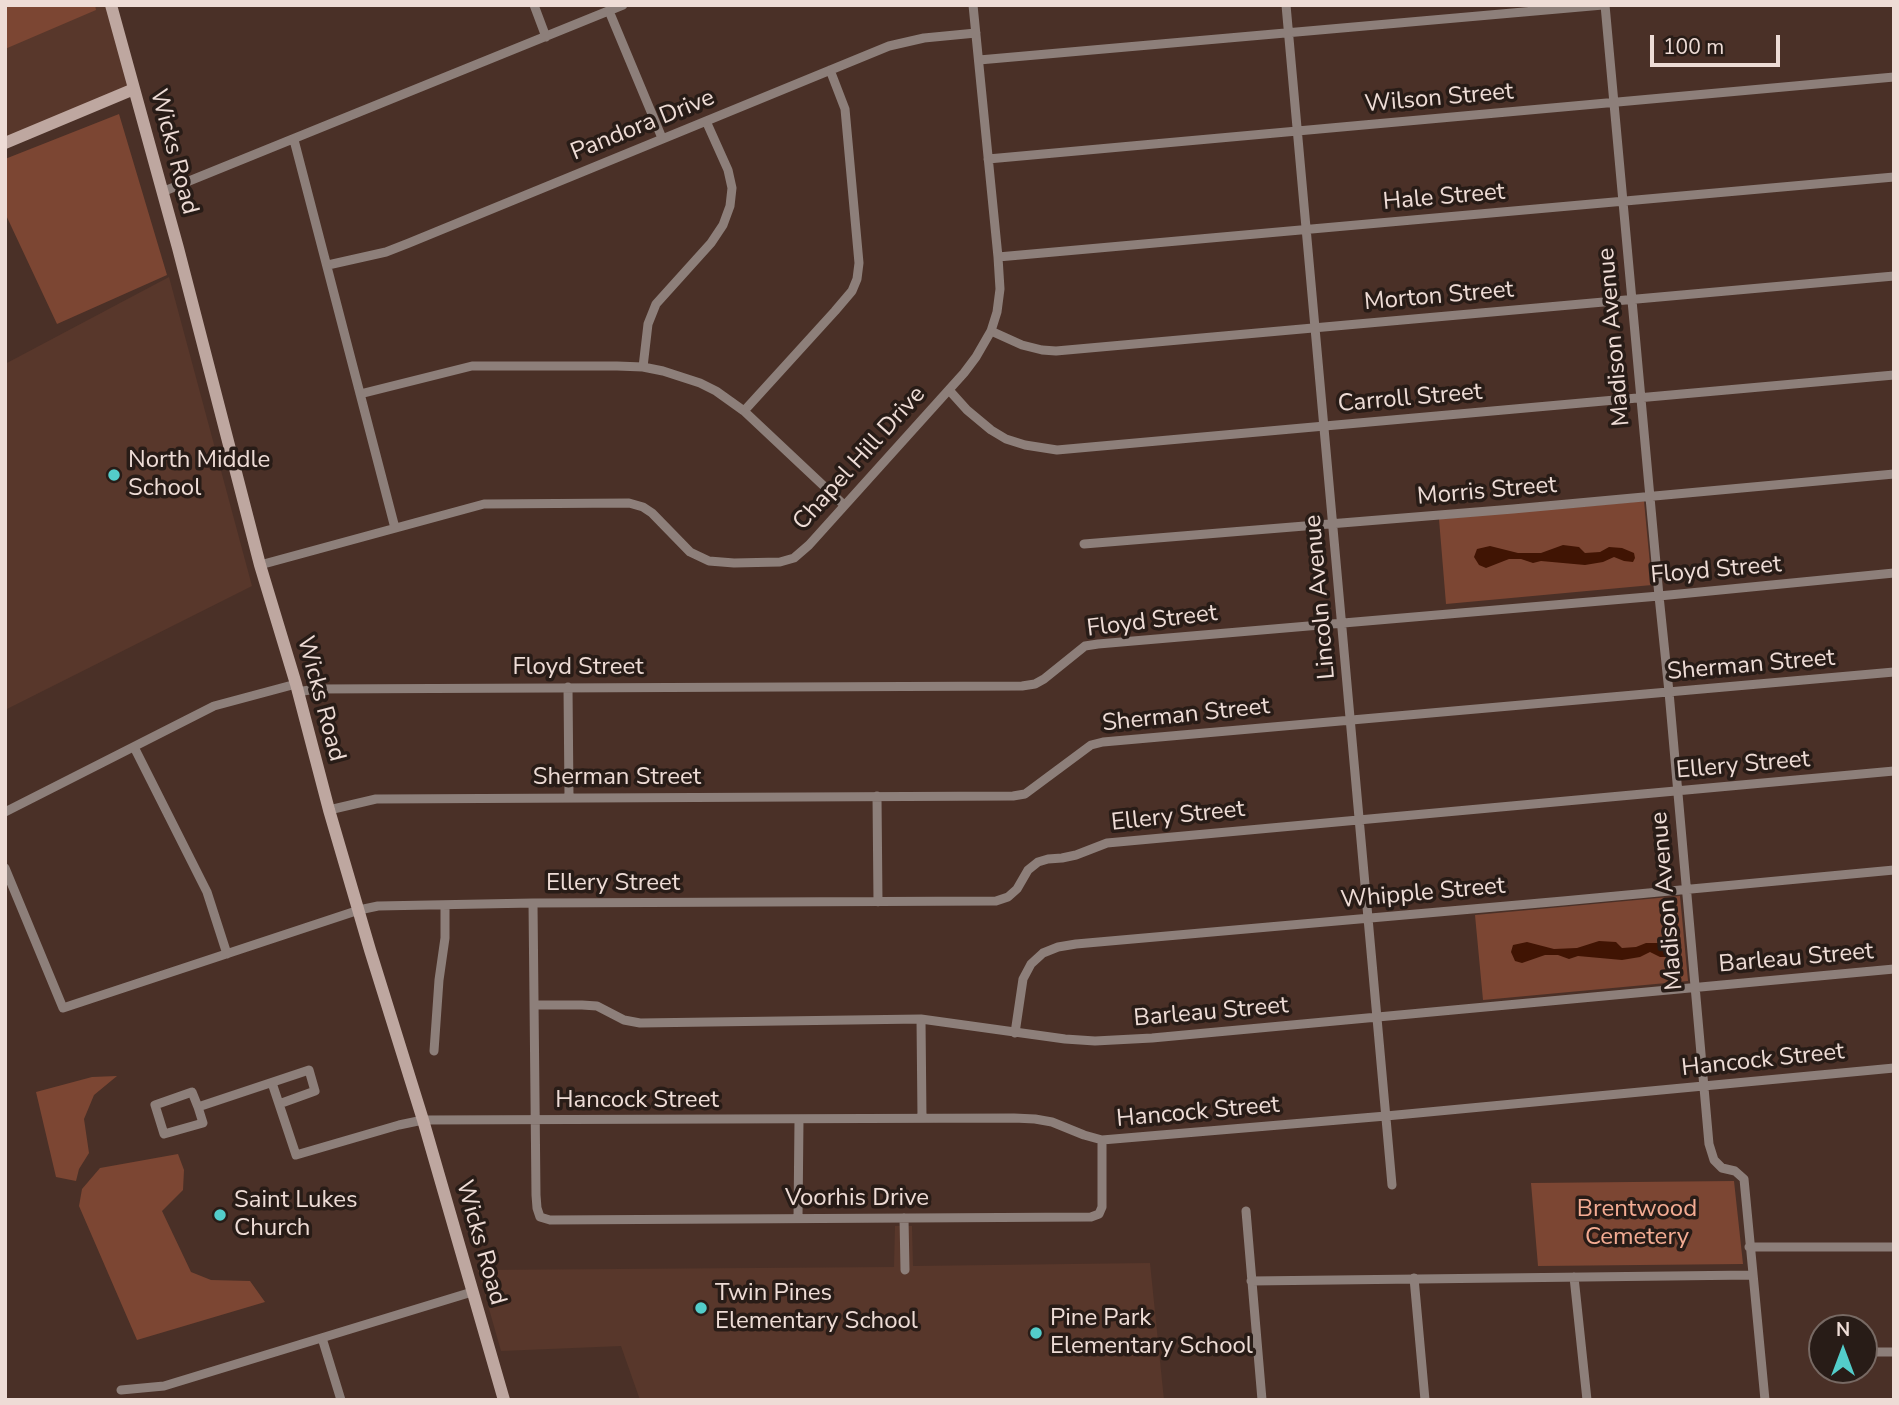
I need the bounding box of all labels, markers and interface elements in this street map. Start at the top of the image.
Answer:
scale bar [1654,21,1784,65]
text: 100 m [1663,33,1724,61]
street label: Wilson Street [1363,78,1515,120]
street label: Pandora Drive [567,84,719,168]
street label: Wicks Road [142,86,204,218]
street label: Hale Street [1382,178,1506,218]
street label: Madison Avenue [1593,247,1637,427]
street label: Morton Street [1363,276,1515,318]
street label: Carroll Street [1337,378,1483,420]
street label: Chapel Hill Drive [788,381,932,537]
place label: North Middle School [128,447,270,503]
marker: North Middle School [106,467,122,483]
street label: Morris Street [1416,472,1558,512]
street label: Lincoln Avenue [1299,514,1343,680]
street label: Floyd Street [1649,551,1783,591]
street label: Floyd Street [1085,600,1219,644]
street label: Wicks Road [289,633,351,765]
street label: Sherman Street [1666,644,1836,688]
street label: Floyd Street [512,654,644,682]
street label: Sherman Street [1101,693,1271,739]
street label: Ellery Street [1675,746,1811,786]
street label: Sherman Street [533,764,701,792]
street label: Ellery Street [1110,796,1246,838]
street label: Madison Avenue [1646,811,1690,991]
street label: Ellery Street [546,870,680,898]
street label: Whipple Street [1340,872,1506,916]
street label: Barleau Street [1717,938,1875,980]
street label: Barleau Street [1132,992,1290,1034]
street label: Hancock Street [1680,1038,1846,1084]
street label: Hancock Street [555,1087,719,1115]
street label: Hancock Street [1115,1092,1281,1134]
street label: Wicks Road [448,1177,512,1309]
street label: Voorhis Drive [785,1185,929,1213]
place label: Saint Lukes Church [234,1187,358,1243]
park label: Brentwood Cemetery [1577,1196,1697,1252]
marker: Saint Lukes Church [212,1207,228,1223]
place label: Twin Pines Elementary School [715,1280,918,1336]
marker: Twin Pines Elementary School [693,1300,709,1316]
place label: Pine Park Elementary School [1050,1305,1253,1361]
north arrow [1808,1314,1878,1384]
text: N [1836,1317,1850,1343]
marker: Pine Park Elementary School [1028,1325,1044,1341]

